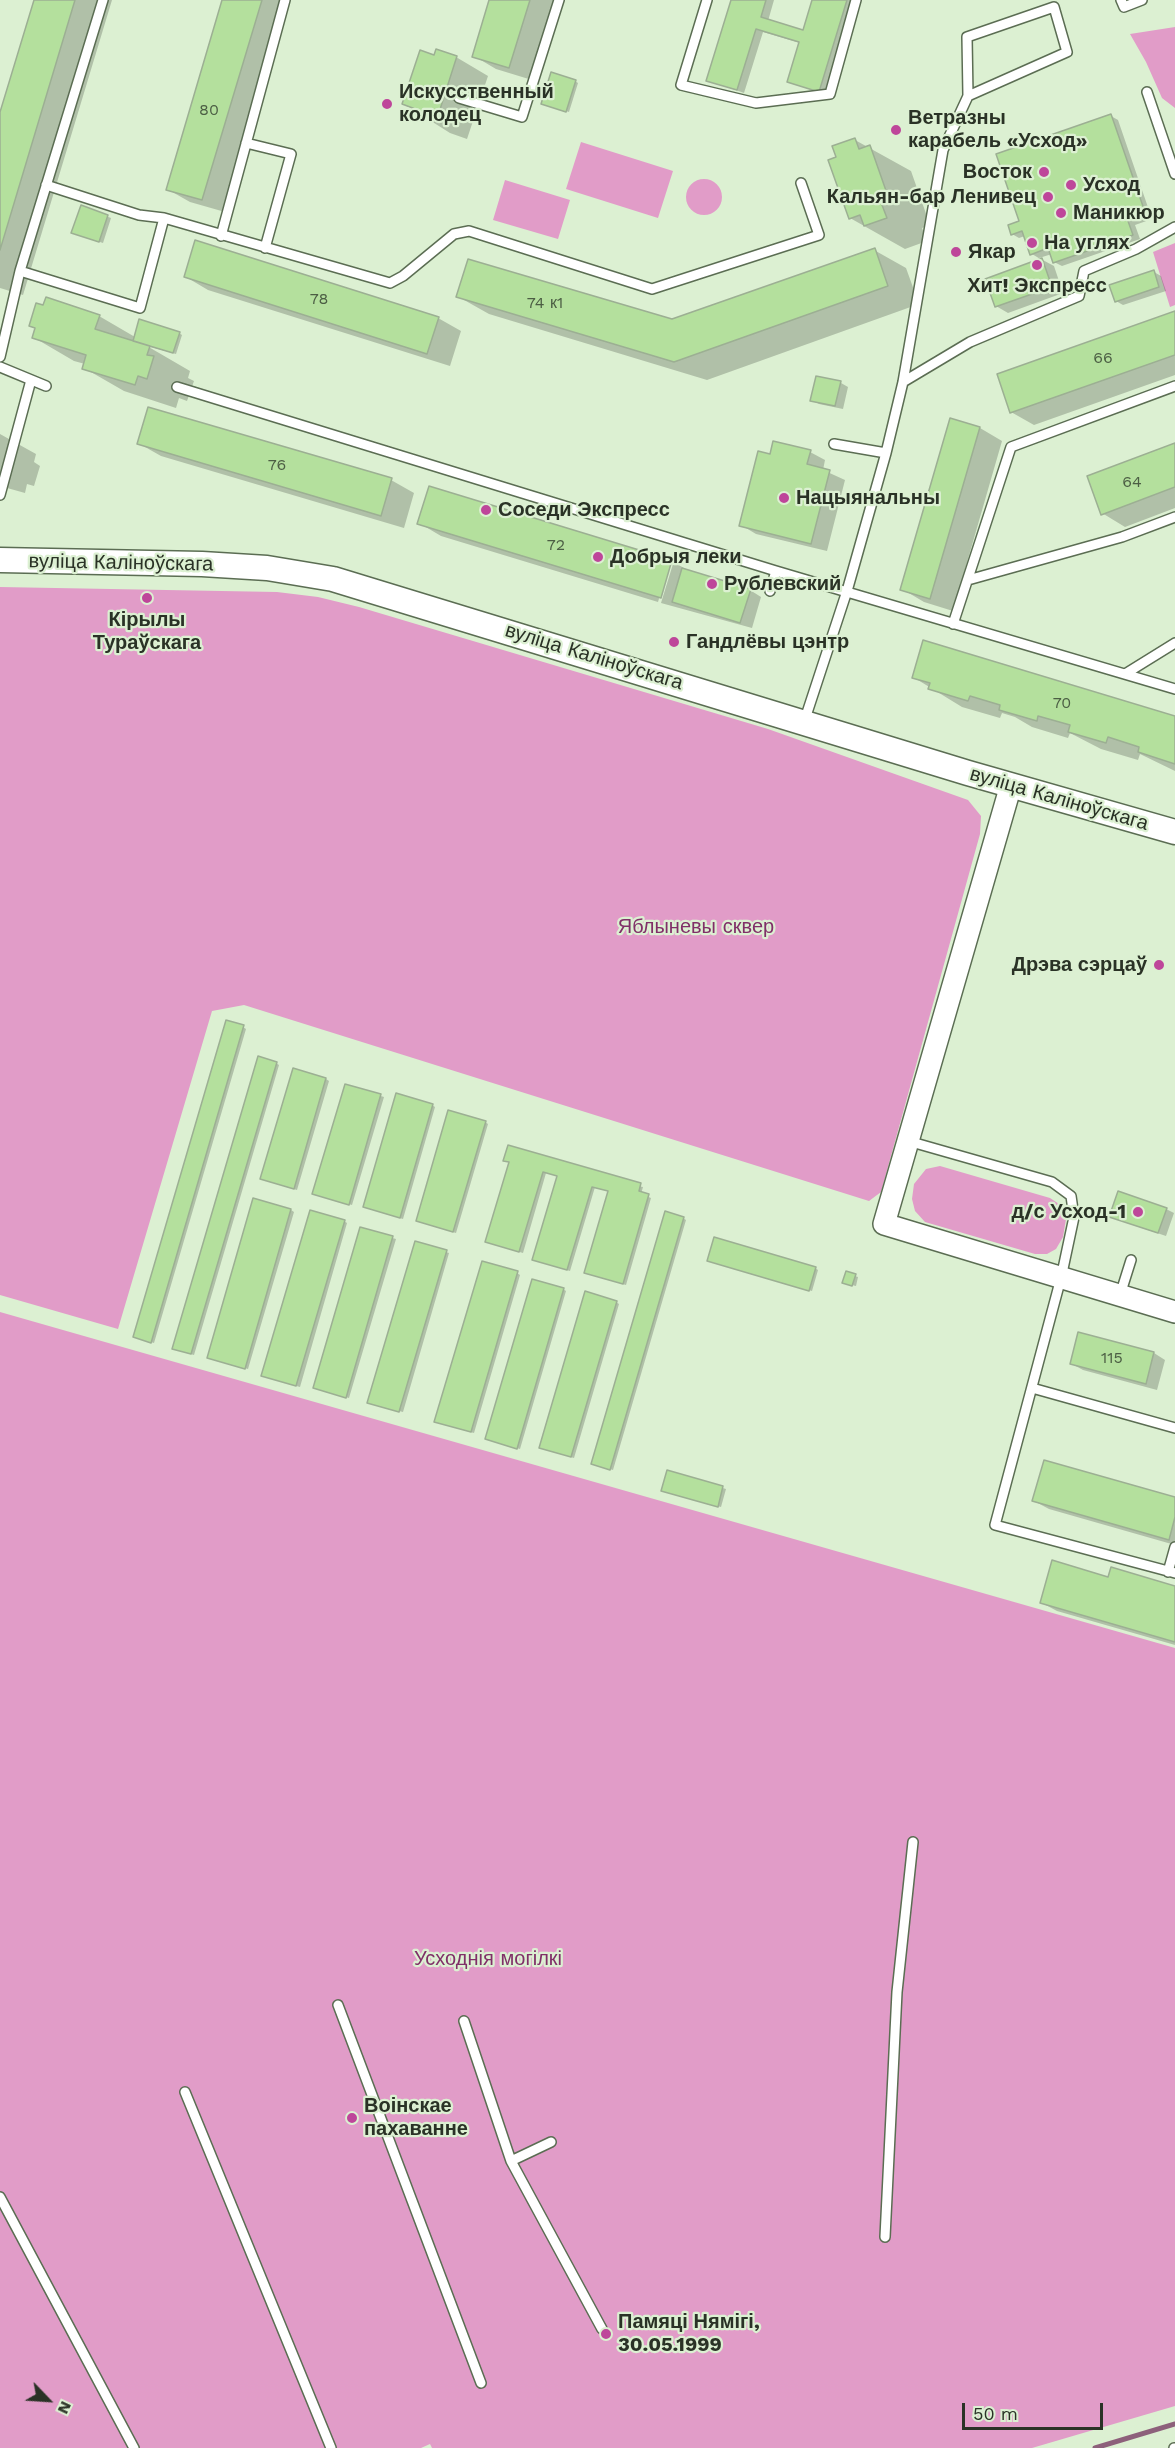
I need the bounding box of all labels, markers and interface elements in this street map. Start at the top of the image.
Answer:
place label: Искусственный колодец [399,80,554,127]
marker: Искусственный колодец [380,97,394,111]
house number: 80 [199,100,219,120]
place label: Ветразны карабель «Усход» [908,106,1087,153]
marker: Ветразны карабель «Усход» [889,123,903,137]
place label: Восток [963,160,1032,184]
marker: Восток [1037,165,1051,179]
place label: Усход [1083,173,1140,197]
marker: Усход [1064,178,1078,192]
place label: Кальян-бар Ленивец [827,185,1036,209]
marker: Кальян-бар Ленивец [1041,190,1055,204]
place label: Маникюр [1073,201,1165,225]
marker: Маникюр [1054,206,1068,220]
place label: На углях [1044,231,1130,255]
marker: На углях [1025,236,1039,250]
place label: Якар [968,240,1016,264]
marker: Якар [949,245,963,259]
marker: Хит! Экспресс [1030,258,1044,272]
place label: Хит! Экспресс [967,274,1107,298]
house number: 78 [310,289,328,309]
house number: 74 к1 [527,293,563,313]
house number: 66 [1093,348,1113,368]
house number: 76 [268,455,286,475]
house number: 64 [1122,472,1142,492]
place label: Нацыянальны [796,486,940,510]
marker: Нацыянальны [777,491,791,505]
place label: Соседи Экспресс [498,498,670,522]
marker: Соседи Экспресс [479,503,493,517]
house number: 72 [547,535,565,555]
place label: Добрыя леки [610,545,742,569]
street label: вуліца Каліноўскага [29,549,213,577]
marker: Добрыя леки [591,550,605,564]
place label: Рублевский [724,572,841,596]
marker: Рублевский [705,577,719,591]
marker: Кірылы Тураўскага [140,591,154,605]
place label: Кірылы Тураўскага [93,608,201,655]
street label: вуліца Каліноўскага [502,619,686,695]
place label: Гандлёвы цэнтр [686,630,849,654]
marker: Гандлёвы цэнтр [667,635,681,649]
house number: 70 [1053,693,1071,713]
street label: вуліца Каліноўскага [967,762,1151,836]
park label: Яблыневы сквер [618,915,774,939]
place label: Дрэва сэрцаў [1012,953,1147,977]
marker: Дрэва сэрцаў [1152,958,1166,972]
place label: д/с Усход-1 [1011,1200,1126,1224]
marker: д/с Усход-1 [1131,1205,1145,1219]
house number: 115 [1101,1348,1123,1368]
park label: Усходнія могілкі [414,1947,562,1971]
place label: Воінскае пахаванне [364,2094,468,2141]
marker: Воінскае пахаванне [345,2111,359,2125]
place label: Памяці Нямігі, 30.05.1999 [618,2310,760,2357]
marker: Памяці Нямігі, 30.05.1999 [599,2327,613,2341]
north arrow [18,2370,78,2430]
scale bar [965,2391,1106,2429]
text: N [54,2398,76,2417]
text: 50 m [973,2403,1018,2424]

